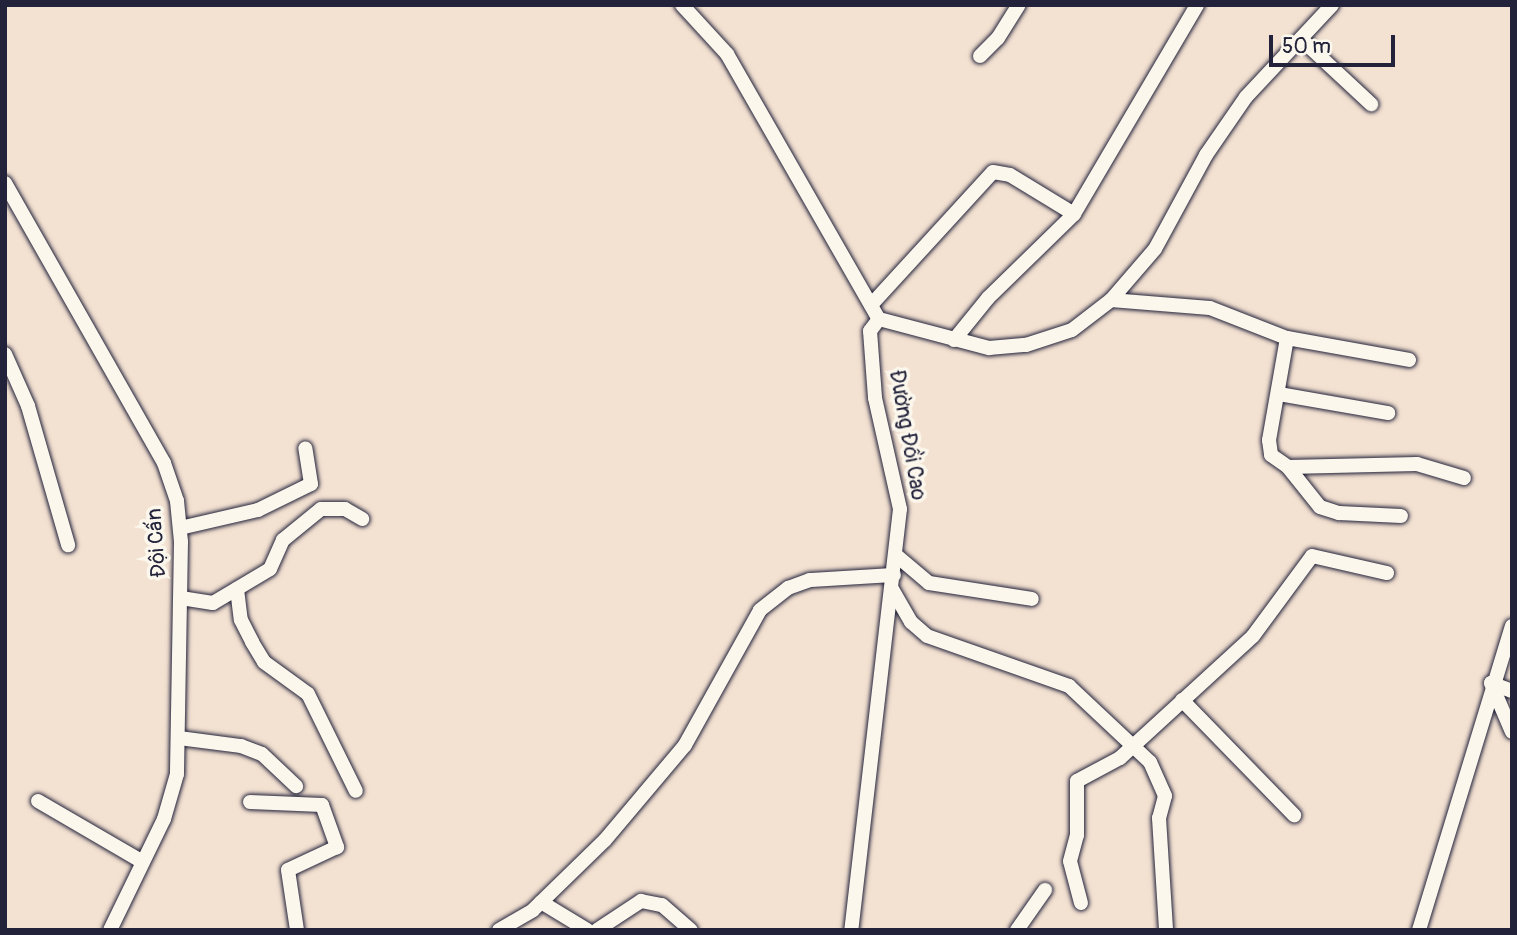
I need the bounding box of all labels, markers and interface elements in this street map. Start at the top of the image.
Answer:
scale bar [1272,21,1398,65]
text: 50 m [1282,33,1331,60]
street label: Đường Đồi Cao [883,368,931,502]
street label: Đội Cấn [142,507,172,579]

